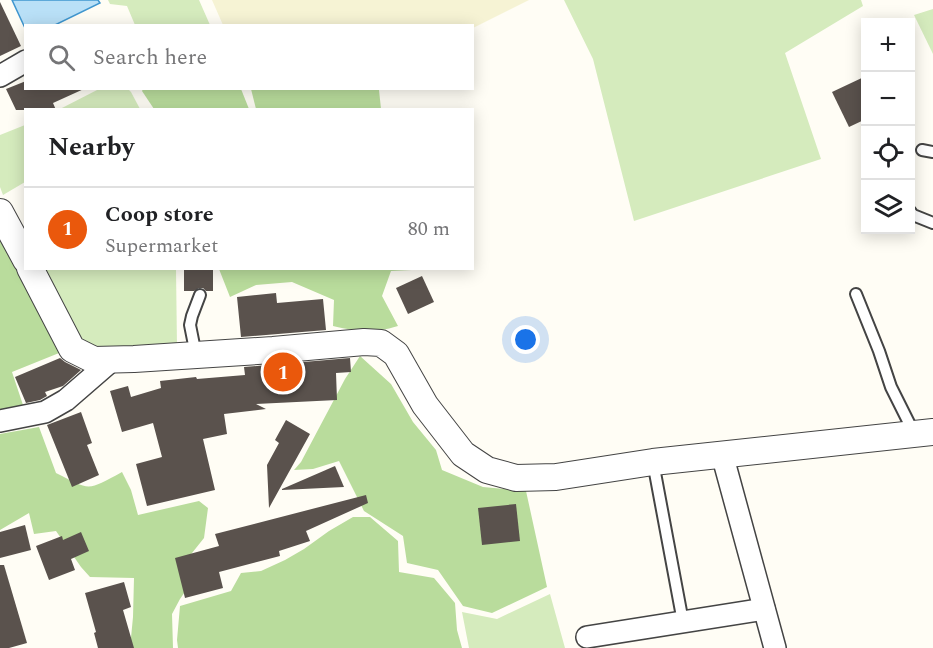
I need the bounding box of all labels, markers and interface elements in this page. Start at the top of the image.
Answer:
map controls [861,18,915,234]
button: + [861,18,915,72]
search box [24,24,474,90]
icon: search [45,41,78,74]
text: Search here [93,41,207,74]
button: − [861,72,915,126]
button: locate [861,126,915,180]
text: Nearby [48,127,134,167]
button: layers [861,180,915,234]
text: Coop store [105,198,214,231]
text: 1 [62,214,73,244]
text: 80 m [408,214,450,244]
text: Supermarket [105,231,218,261]
your location [511,325,540,354]
pin: 1 [264,350,302,394]

